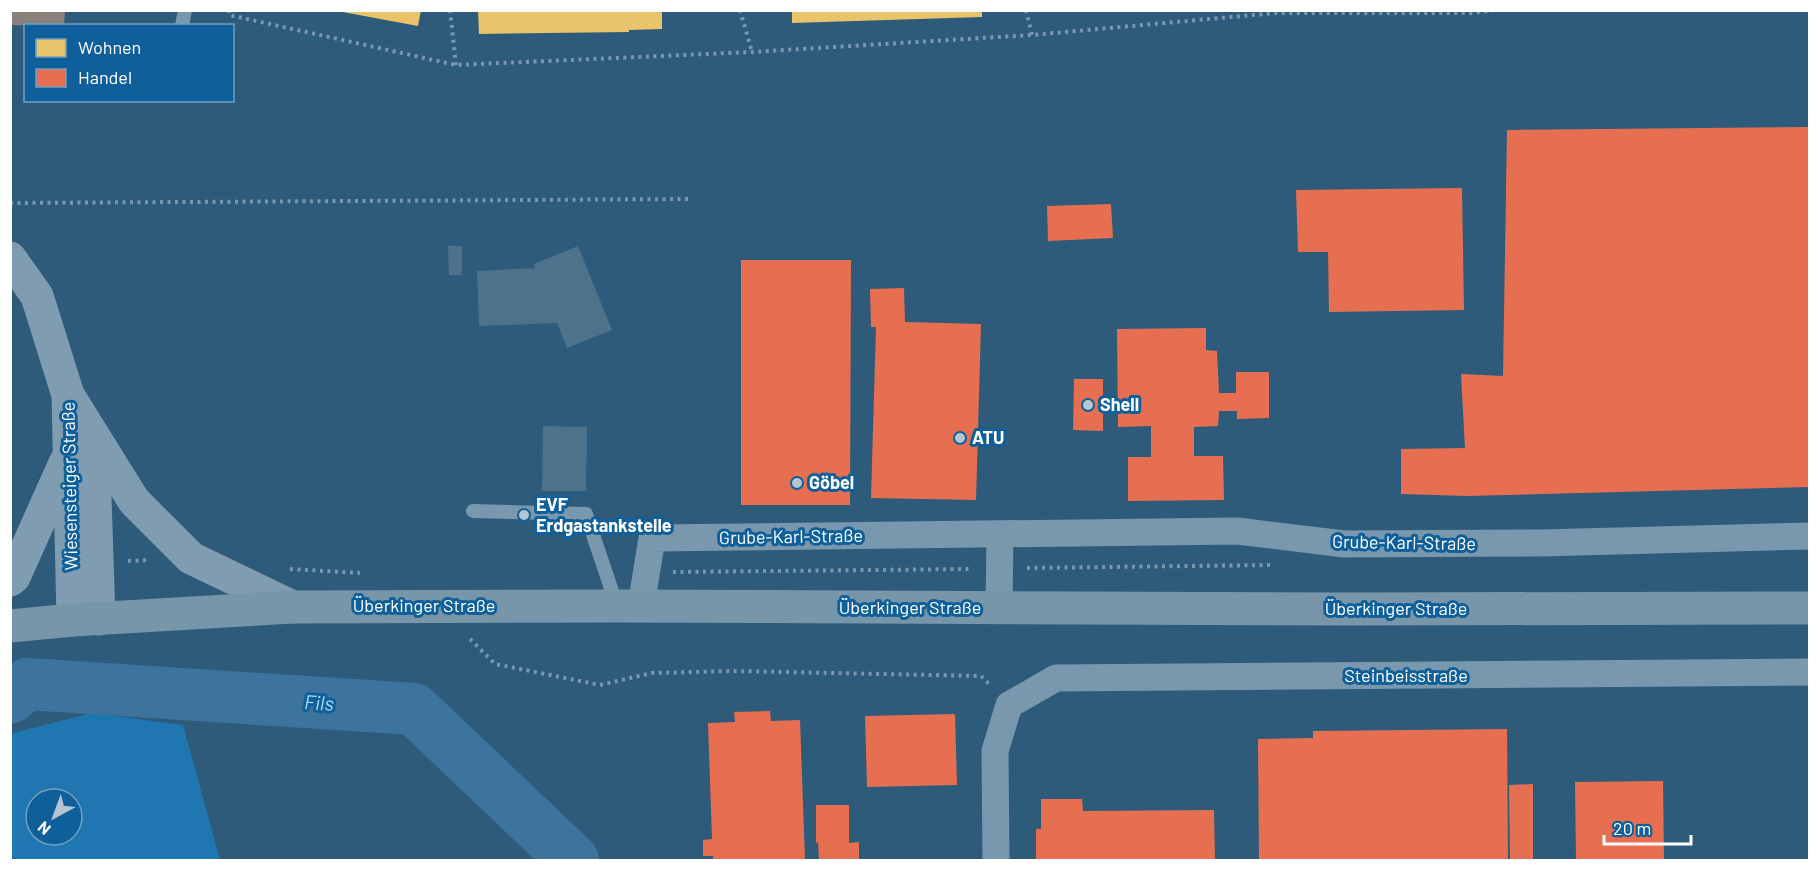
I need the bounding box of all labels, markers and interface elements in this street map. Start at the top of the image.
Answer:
legend [24,24,234,102]
text: Wohnen [78,36,141,58]
text: Handel [78,66,132,88]
place label: Shell [1100,393,1139,415]
marker: Shell [1081,398,1095,412]
street label: Wiesensteiger Straße [57,402,81,571]
place label: ATU [972,426,1004,448]
marker: ATU [953,431,967,445]
place label: Göbel [809,471,854,493]
marker: Göbel [790,476,804,490]
place label: EVF Erdgastankstelle [536,493,672,536]
marker: EVF Erdgastankstelle [517,508,531,522]
street label: Grube-Karl-Straße [719,524,863,548]
street label: Grube-Karl-Straße [1332,530,1476,554]
street label: Überkinger Straße [353,594,495,616]
street label: Überkinger Straße [839,596,981,618]
street label: Überkinger Straße [1325,597,1467,619]
street label: Steinbeisstraße [1344,664,1468,686]
water label: Fils [303,689,335,715]
north arrow [24,787,84,847]
scale bar [1604,808,1691,846]
text: 20 m [1613,817,1651,839]
text: N [34,818,54,839]

